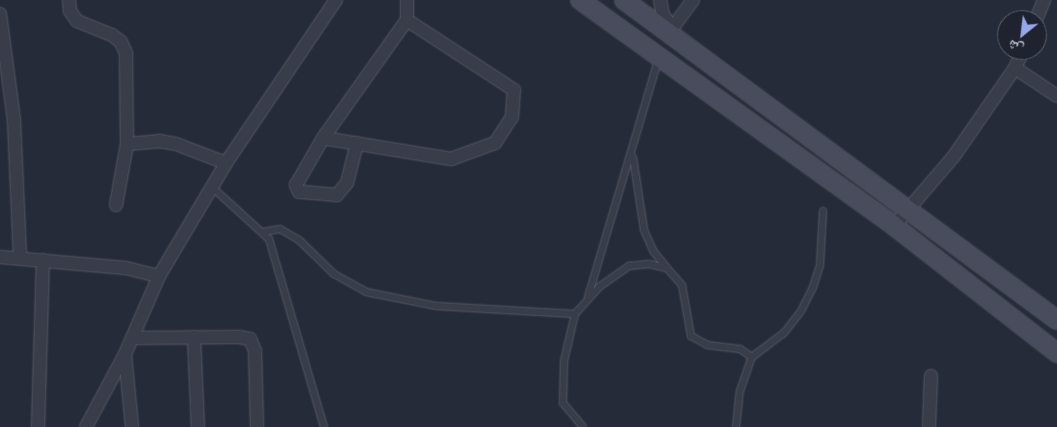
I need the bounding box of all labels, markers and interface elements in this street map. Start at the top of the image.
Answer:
north arrow [997,10,1047,60]
text: ش [1005,37,1026,58]

